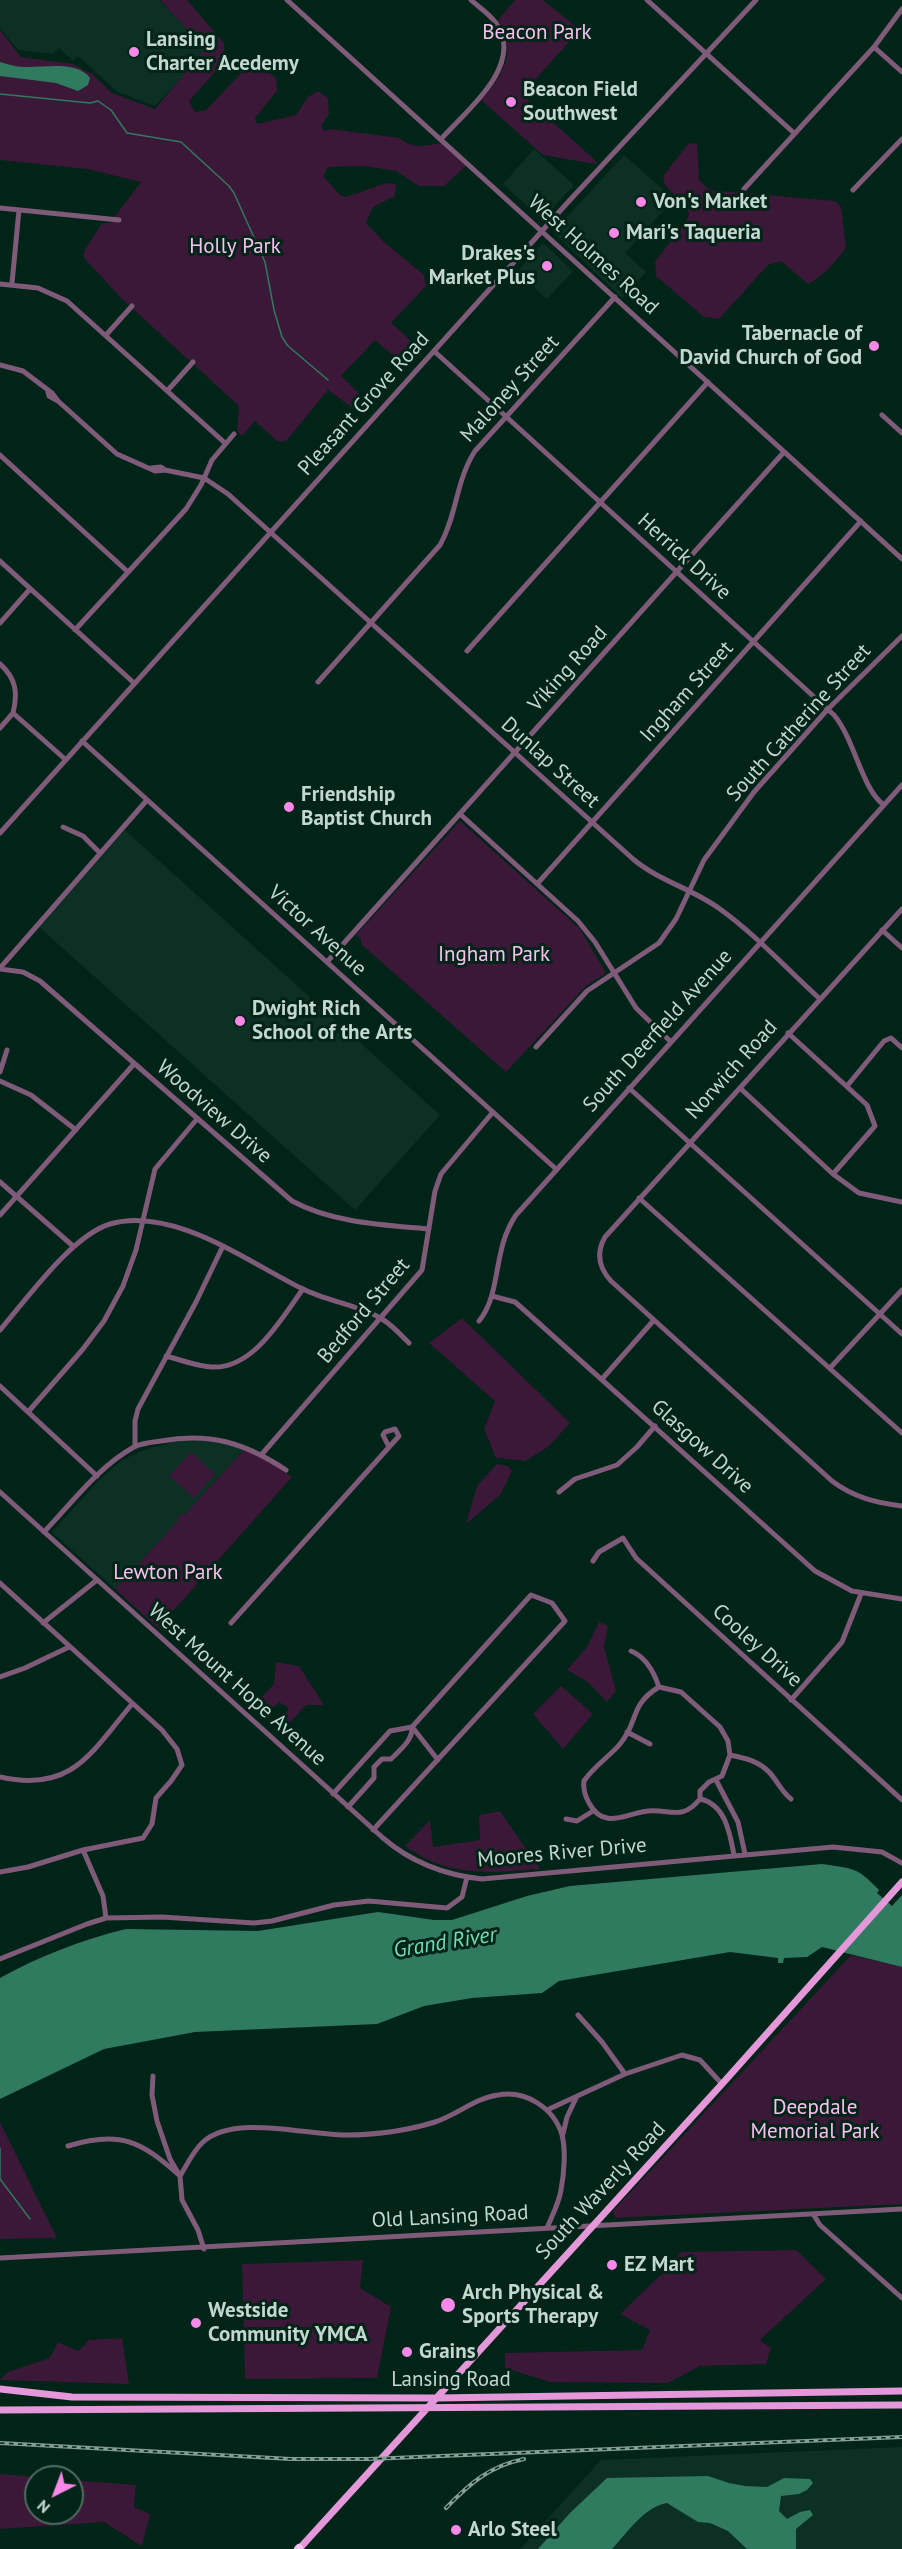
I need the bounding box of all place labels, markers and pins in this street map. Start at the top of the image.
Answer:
place label: Lansing Charter Acedemy [146,27,299,77]
marker: Lansing Charter Acedemy [127,45,141,59]
place label: Beacon Field Southwest [523,77,638,127]
marker: Beacon Field Southwest [504,95,518,109]
place label: Von's Market [653,189,767,215]
marker: Von's Market [634,195,648,209]
place label: Mari's Taqueria [626,220,761,246]
marker: Mari's Taqueria [607,226,621,240]
place label: Drakes's Market Plus [429,241,535,291]
marker: Drakes's Market Plus [540,259,554,273]
place label: Tabernacle of David Church of God [680,321,862,371]
marker: Tabernacle of David Church of God [867,339,881,353]
place label: Friendship Baptist Church [301,782,432,832]
marker: Friendship Baptist Church [282,800,296,814]
place label: Dwight Rich School of the Arts [252,996,412,1046]
marker: Dwight Rich School of the Arts [233,1014,247,1028]
place label: EZ Mart [624,2252,694,2278]
marker: EZ Mart [605,2258,619,2272]
place label: Arch Physical & Sports Therapy [462,2280,604,2330]
marker: Arch Physical & Sports Therapy [439,2296,457,2314]
place label: Westside Community YMCA [208,2298,367,2348]
marker: Westside Community YMCA [189,2316,203,2330]
place label: Grains [419,2339,476,2365]
marker: Grains [400,2345,414,2359]
place label: Arlo Steel [468,2517,557,2543]
marker: Arlo Steel [449,2523,463,2537]

